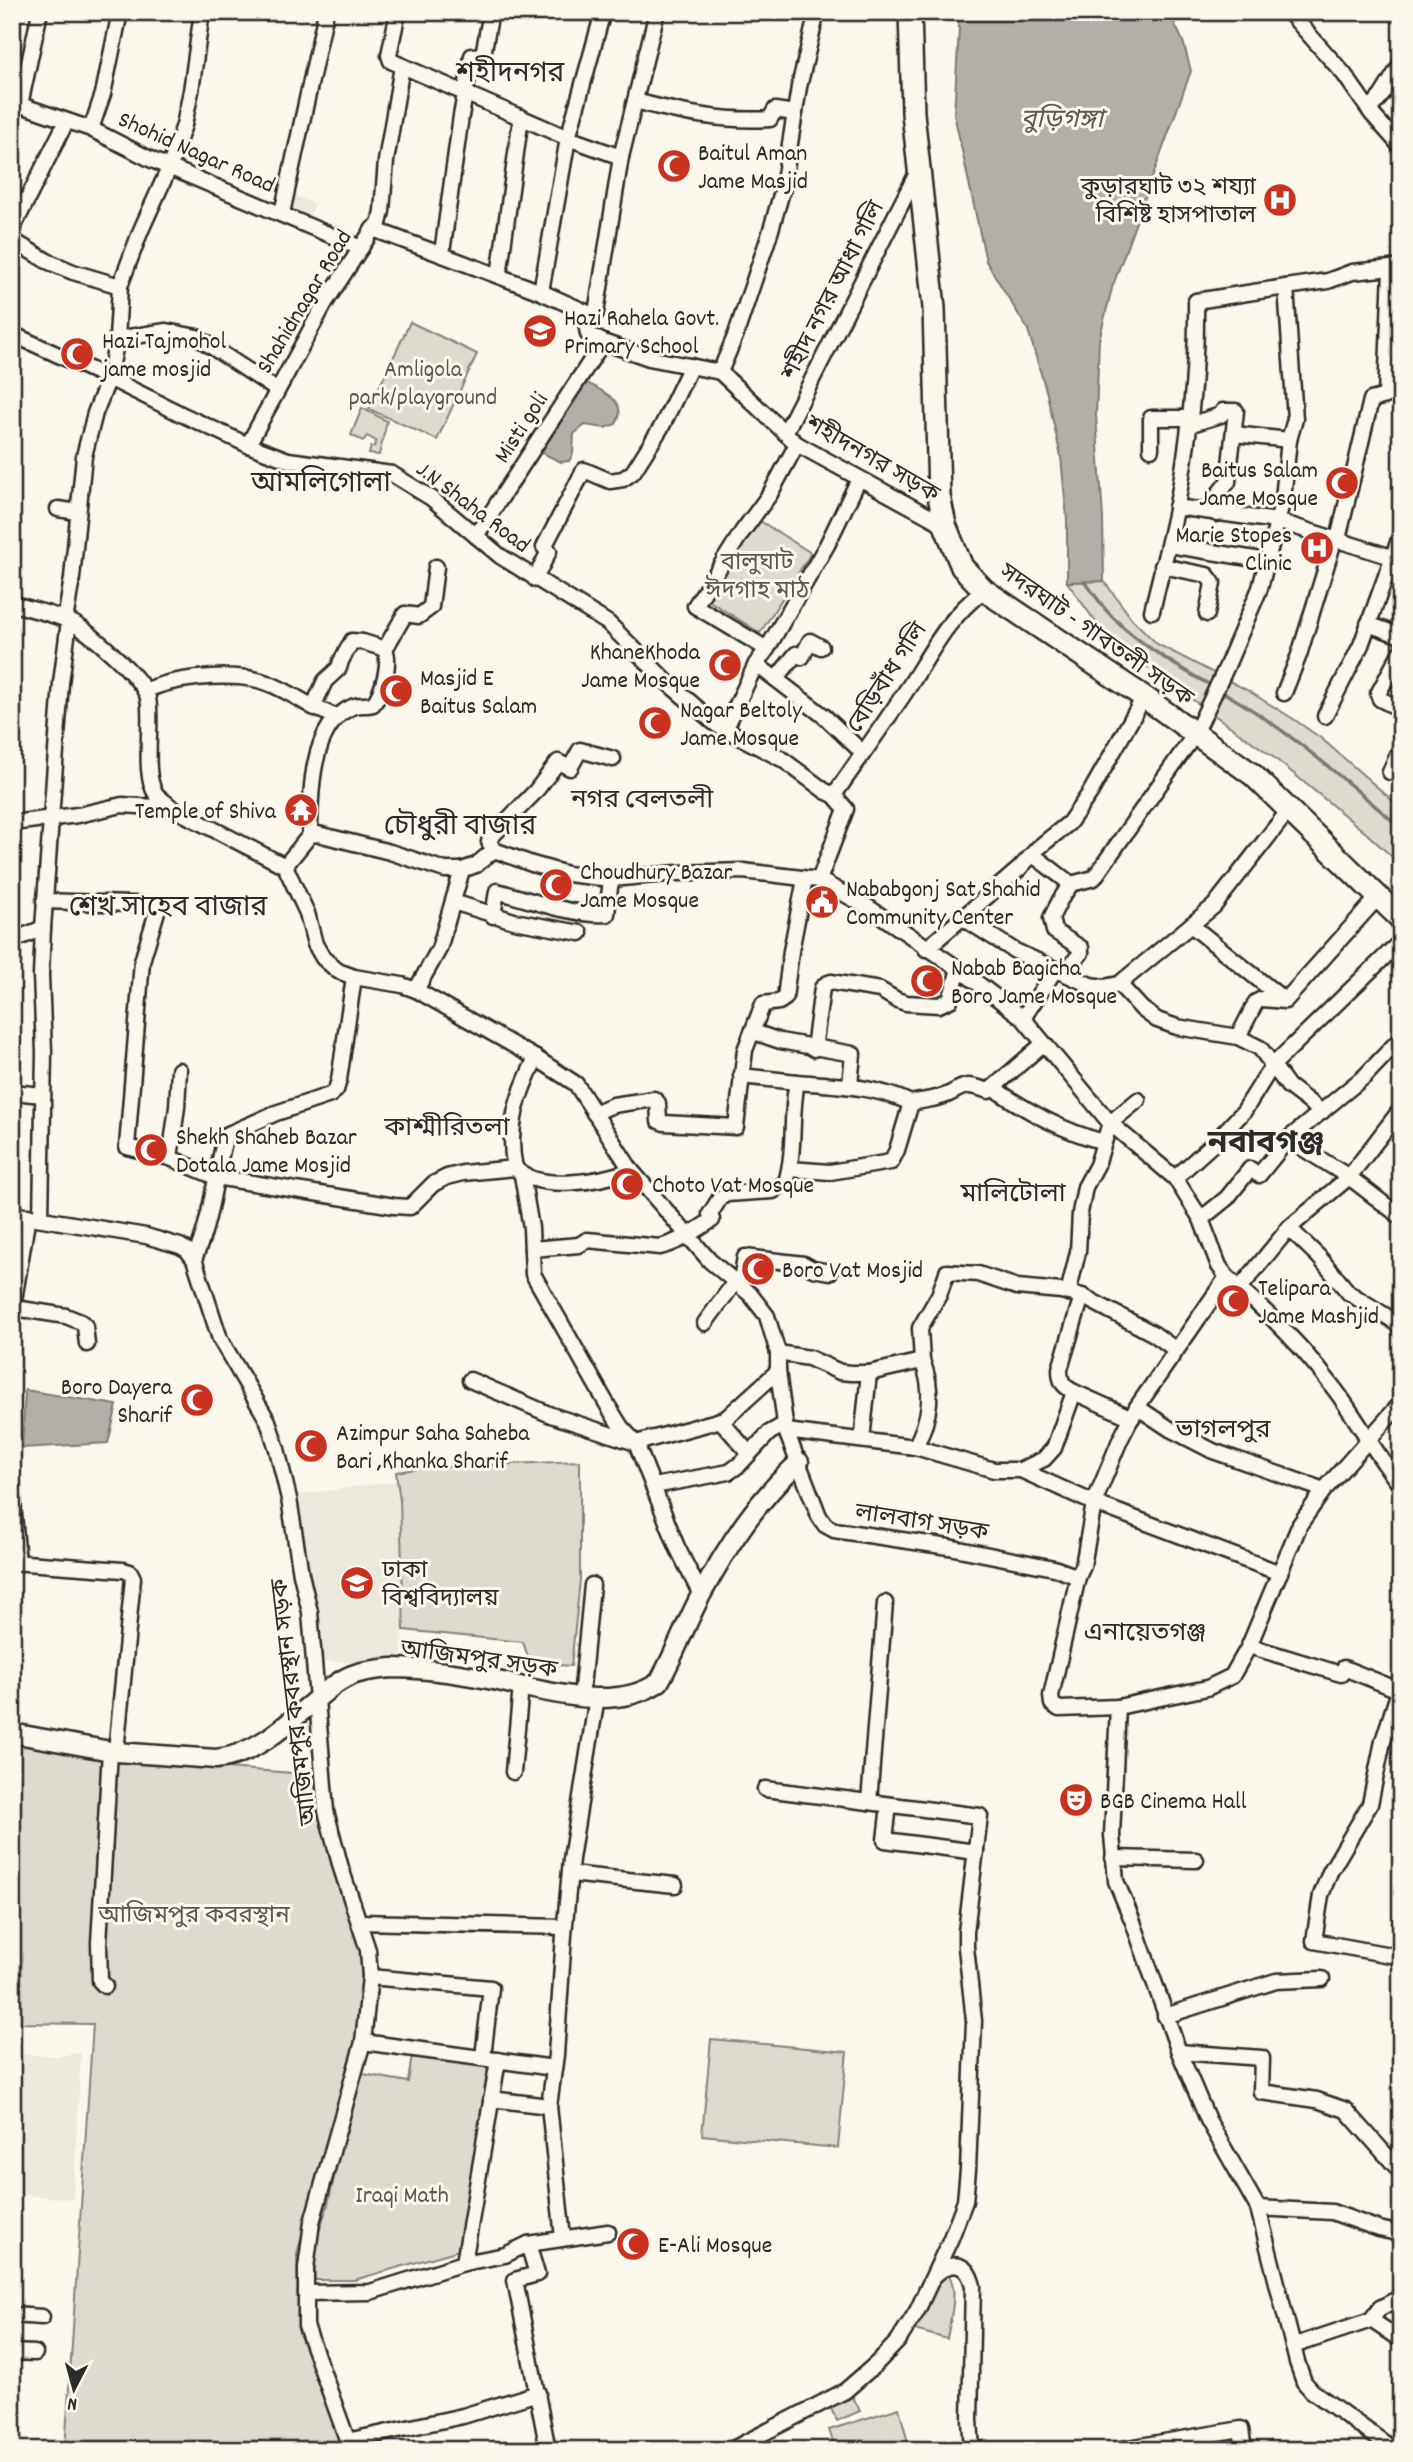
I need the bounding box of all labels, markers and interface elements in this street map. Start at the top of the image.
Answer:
district label: শহীদনগর [455,55,565,96]
water label: বুড়িগঙ্গা [1021,103,1108,140]
street label: Shohid Nagar Road [112,104,280,204]
place label: Baitul Aman Jame Masjid [698,138,808,200]
mosque icon: Baitul Aman Jame Masjid [655,147,693,185]
place label: কুড়ারঘাট ৩২ শয্যা বিশিষ্ট হাসপাতাল [1080,172,1257,234]
hospital icon: কুড়ারঘাট ৩২ শয্যা বিশিষ্ট হাসপাতাল [1261,181,1299,219]
street label: শহীদ নগর আধা গলি [774,195,895,388]
street label: Shahidnagar Road [249,224,362,381]
place label: Hazi Rahela Govt. Primary School [564,303,719,365]
school or university icon: Hazi Rahela Govt. Primary School [521,312,559,350]
place label: Hazi Tajmohol jame mosjid [100,326,227,388]
mosque icon: Hazi Tajmohol jame mosjid [58,335,96,373]
park label: Amligola park/playground [349,354,497,416]
street label: Misti goli [487,386,558,471]
street label: শহীদনগর সড়ক [797,408,945,513]
street label: J.N Shaha Road [408,454,537,563]
place label: Baitus Salam Jame Mosque [1199,455,1318,517]
mosque icon: Baitus Salam Jame Mosque [1323,464,1361,502]
district label: আমলিগোলা [250,465,392,506]
place label: Marie Stopes Clinic [1175,520,1292,582]
hospital icon: Marie Stopes Clinic [1298,529,1336,567]
park label: বালুঘাট ঈদগাহ মাঠ [704,547,810,609]
street label: সদরঘাট - গাবতলী সড়ক [990,556,1200,717]
street label: বেড়িবাঁধ গলি [840,616,937,741]
place label: KhaneKhoda Jame Mosque [581,637,701,699]
mosque icon: KhaneKhoda Jame Mosque [706,646,744,684]
place label: Masjid E Baitus Salam [420,663,537,725]
mosque icon: Masjid E Baitus Salam [377,672,415,710]
place label: Nagar Beltoly Jame Mosque [680,695,803,757]
mosque icon: Nagar Beltoly Jame Mosque [636,704,674,742]
district label: নগর বেলতলী [570,783,714,820]
temple icon: Temple of Shiva [282,791,320,829]
place label: Temple of Shiva [135,796,277,830]
district label: চৌধুরী বাজার [384,808,536,849]
place label: Choudhury Bazar Jame Mosque [580,857,733,919]
mosque icon: Choudhury Bazar Jame Mosque [537,866,575,904]
place label: Nababgonj Sat Shahid Community Center [846,874,1041,936]
public building icon: Nababgonj Sat Shahid Community Center [803,883,841,921]
district label: শেখ সাহেব বাজার [69,890,268,930]
place label: Nabab Bagicha Boro Jame Mosque [951,953,1117,1015]
mosque icon: Nabab Bagicha Boro Jame Mosque [908,962,946,1000]
district label: কাশ্মীরিতলা [383,1111,511,1148]
place label: Shekh Shaheb Bazar Dotala Jame Mosjid [176,1122,357,1184]
district label: নবাবগঞ্জ [1207,1123,1324,1169]
mosque icon: Shekh Shaheb Bazar Dotala Jame Mosjid [132,1131,170,1169]
mosque icon: Choto Vat Mosque [608,1165,646,1203]
place label: Choto Vat Mosque [652,1170,814,1204]
district label: মালিটোলা [959,1177,1067,1214]
mosque icon: Boro Vat Mosjid [739,1250,777,1288]
place label: Boro Vat Mosjid [782,1255,923,1289]
place label: Telipara Jame Mashjid [1258,1273,1379,1335]
mosque icon: Telipara Jame Mashjid [1214,1282,1252,1320]
place label: Boro Dayera Sharif [61,1372,173,1434]
mosque icon: Boro Dayera Sharif [178,1381,216,1419]
district label: ভাগলপুর [1174,1413,1271,1450]
place label: Azimpur Saha Saheba Bari ,Khanka Sharif [336,1418,530,1480]
mosque icon: Azimpur Saha Saheba Bari ,Khanka Sharif [292,1427,330,1465]
street label: লালবাগ সড়ক [851,1496,991,1551]
place label: ঢাকা বিশ্ববিদ্যালয় [381,1555,499,1617]
school or university icon: ঢাকা বিশ্ববিদ্যালয় [338,1564,376,1602]
street label: আজিমপুর কবরস্থান সড়ক [264,1576,328,1828]
district label: এনায়েতগঞ্জ [1084,1616,1206,1653]
street label: আজিমপুর সড়ক [397,1633,560,1689]
theatre icon: BGB Cinema Hall [1057,1781,1095,1819]
place label: BGB Cinema Hall [1100,1786,1247,1820]
park label: আজিমপুর কবরস্থান [97,1900,290,1934]
park label: Iraqi Math [355,2180,449,2214]
mosque icon: E-Ali Mosque [614,2225,652,2263]
place label: E-Ali Mosque [658,2230,772,2264]
north arrow [38,2354,108,2424]
text: N [67,2389,79,2416]

